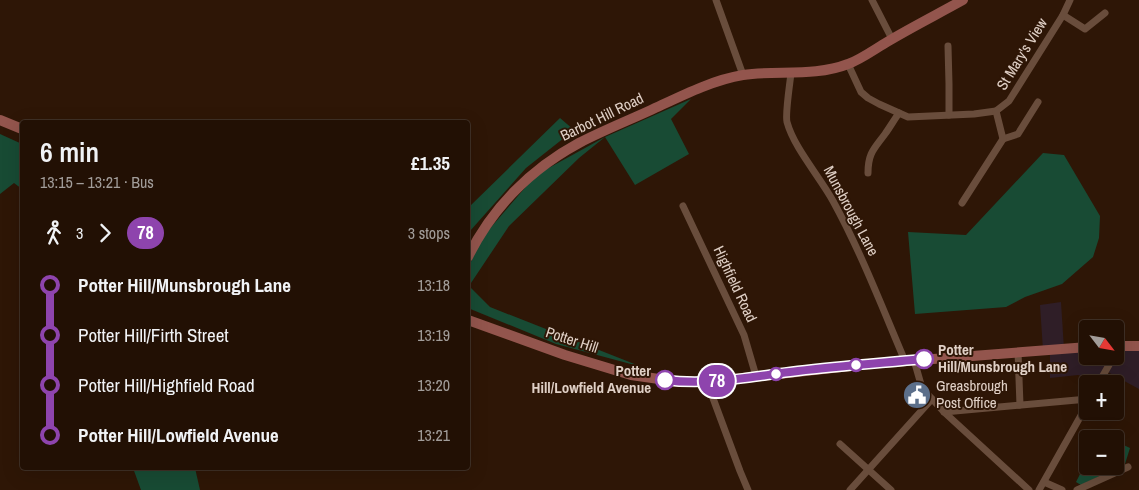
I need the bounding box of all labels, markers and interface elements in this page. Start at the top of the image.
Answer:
street label: St Mary's View [991,14,1052,94]
street label: Barbot Hill Road [557,87,647,146]
text: 6 min [40,133,99,171]
text: £1.35 [411,150,450,176]
street label: Munsbrough Lane [819,162,884,260]
text: 13:15 – 13:21 · Bus [40,171,154,193]
icon: walk [40,219,68,247]
icon: forward [91,219,119,247]
text: 78 [137,220,154,245]
text: 3 [76,222,83,244]
text: 3 stops [408,222,450,244]
street label: Highfield Road [709,242,762,325]
text: Potter Hill/Munsbrough Lane [78,272,291,298]
text: 13:18 [417,274,450,296]
north arrow [1079,320,1124,365]
map controls [1079,320,1124,475]
street label: Potter Hill [543,321,601,358]
text: Potter Hill/Firth Street [78,322,229,348]
text: 13:19 [417,324,450,346]
place label: Potter Hill/Munsbrough Lane [938,339,1067,377]
marker: Potter Hill/Munsbrough Lane [914,349,934,369]
unlabelled marker [849,358,863,372]
place label: Potter Hill/Lowfield Avenue [532,360,651,398]
line badge: 78 [694,365,740,397]
unlabelled marker [769,367,783,381]
text: 78 [709,368,725,393]
marker: Potter Hill/Lowfield Avenue [655,370,675,390]
text: Potter Hill/Highfield Road [78,372,255,398]
text: 13:20 [417,374,450,396]
place label: Greasbrough Post Office [936,375,1008,413]
button: + [1079,375,1124,420]
public building icon: Greasbrough Post Office [902,380,932,410]
text: Potter Hill/Lowfield Avenue [78,422,279,448]
text: 13:21 [417,424,450,446]
button: − [1079,430,1124,475]

